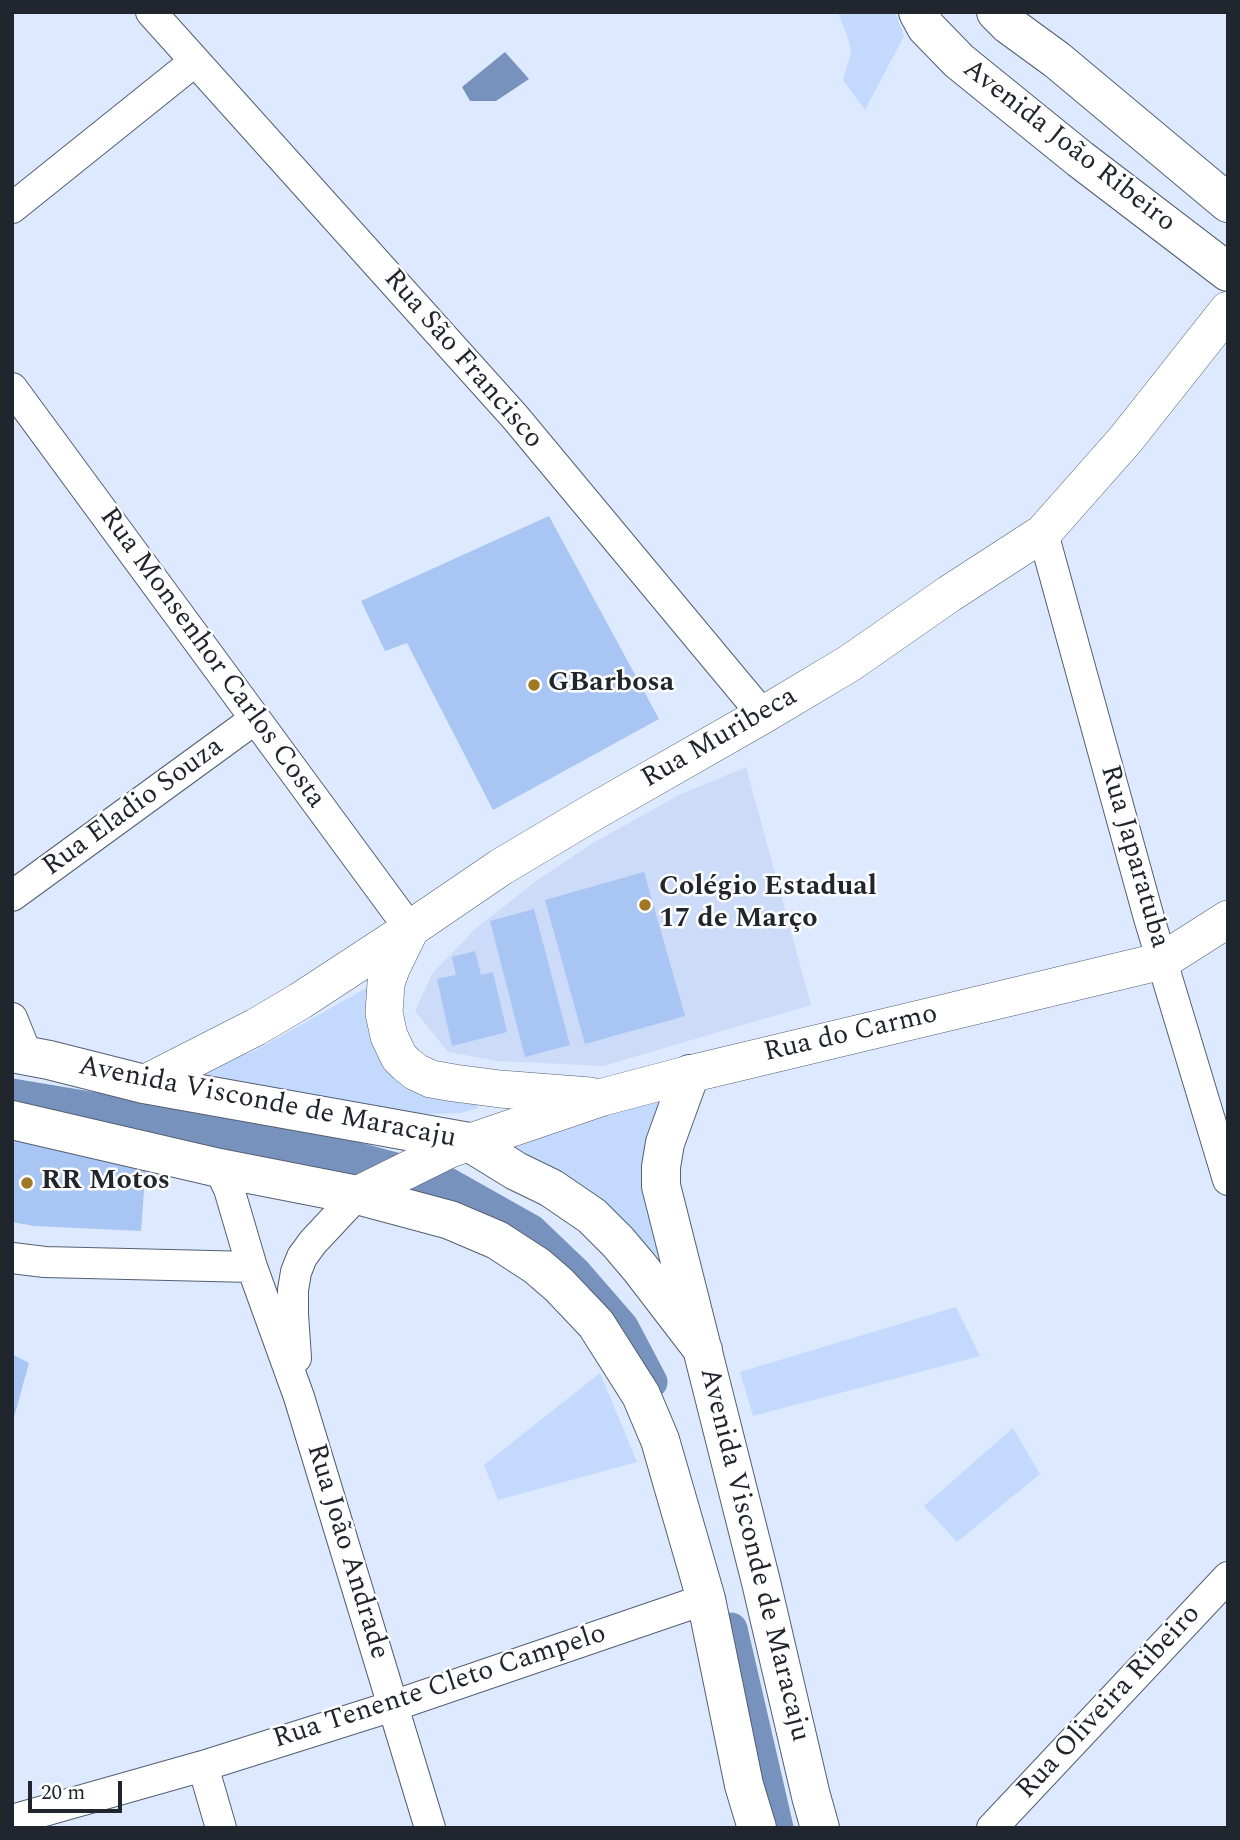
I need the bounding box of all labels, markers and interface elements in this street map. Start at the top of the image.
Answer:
street label: Avenida João Ribeiro [955,53,1181,241]
street label: Rua São Francisco [375,263,549,457]
street label: Rua Monsenhor Carlos Costa [91,502,331,816]
place label: GBarbosa [548,668,674,702]
marker: GBarbosa [526,677,542,693]
street label: Rua Muribeca [636,681,804,797]
street label: Rua Eladio Souza [37,731,231,885]
street label: Rua Japaratuba [1091,762,1175,952]
place label: Colégio Estadual 17 de Março [659,872,877,938]
marker: Colégio Estadual 17 de Março [637,897,653,913]
street label: Rua do Carmo [761,999,941,1071]
street label: Avenida Visconde de Maracaju [75,1051,459,1157]
place label: RR Motos [41,1166,170,1200]
marker: RR Motos [19,1175,35,1191]
street label: Avenida Visconde de Maracaju [690,1365,816,1745]
street label: Rua João Andrade [297,1440,395,1664]
street label: Rua Oliveira Ribeiro [1011,1599,1209,1807]
street label: Rua Tenente Cleto Campelo [269,1618,611,1758]
scale bar [32,1766,126,1810]
text: 20 m [41,1777,85,1809]

